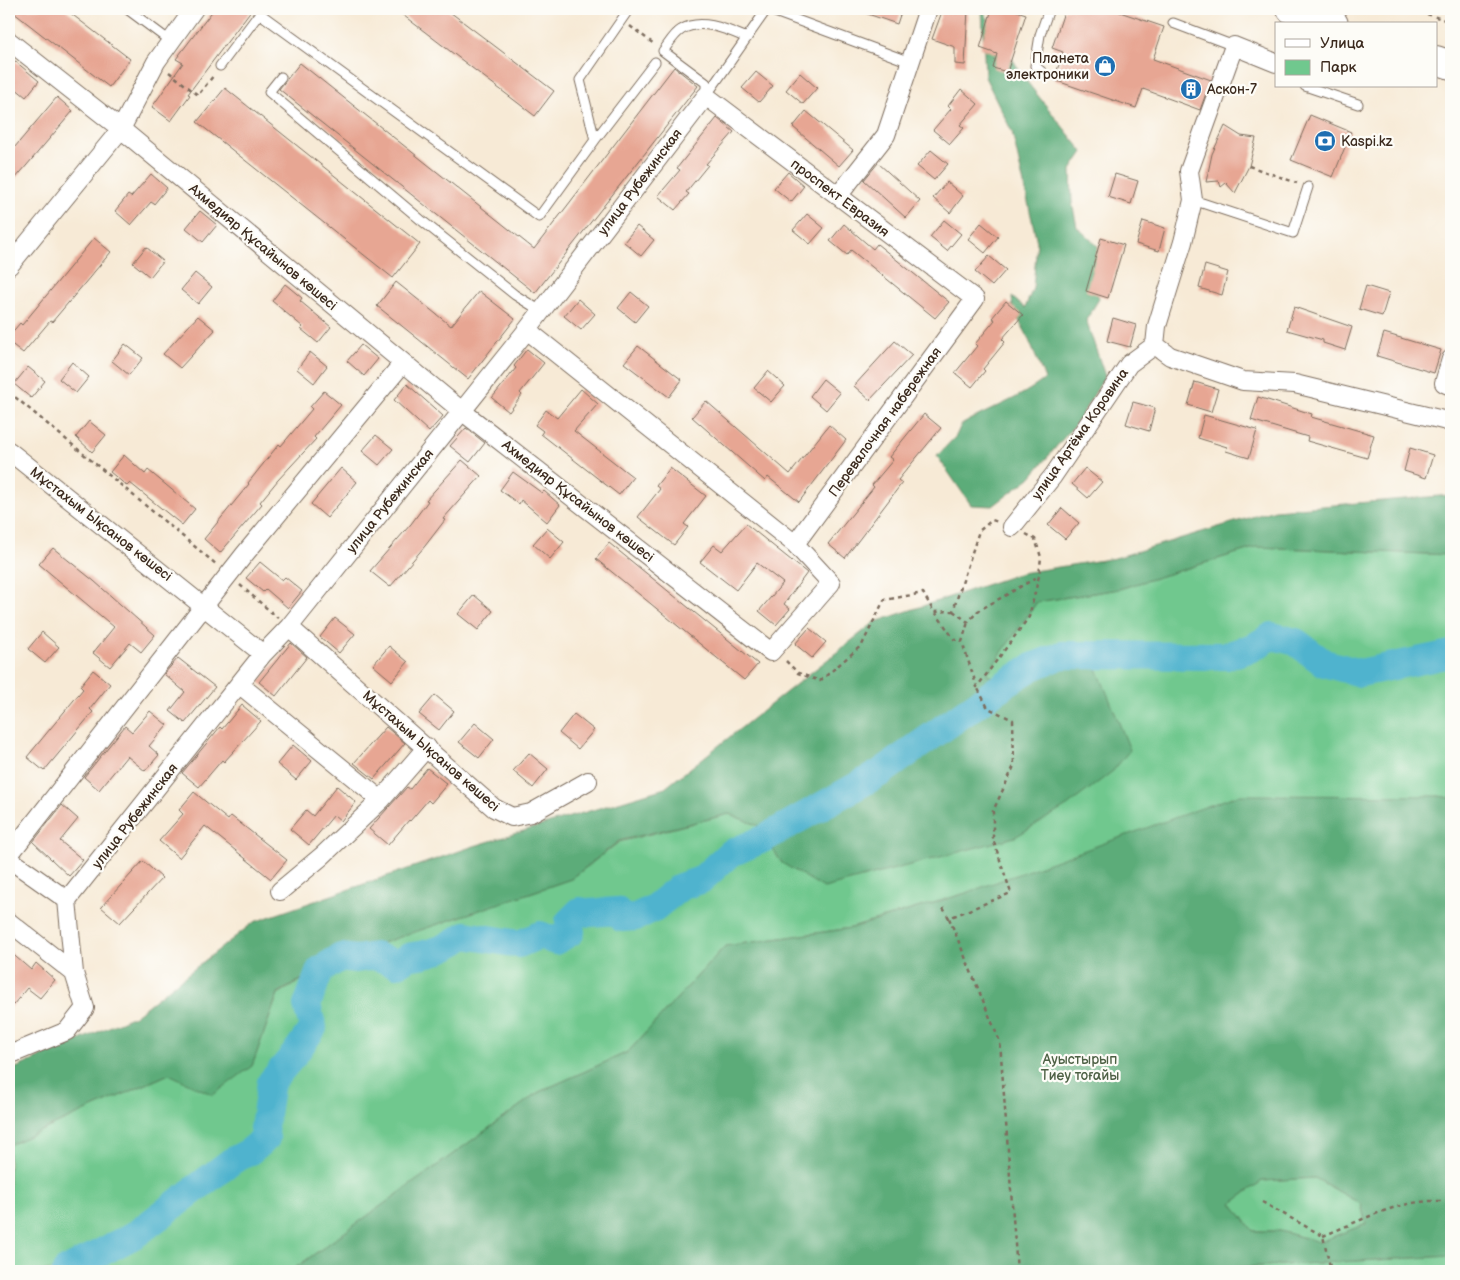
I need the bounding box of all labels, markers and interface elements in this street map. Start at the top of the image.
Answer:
legend [1275,22,1438,88]
text: Улица [1320,34,1365,53]
place label: Планета электроники [1006,50,1090,83]
shop icon: Планета электроники [1093,54,1117,78]
text: Парк [1320,58,1357,77]
building icon: Аскон-7 [1179,77,1203,101]
place label: Аскон-7 [1206,81,1257,98]
street label: улица Рубежинская [594,125,686,239]
bank icon: Kaspi.kz [1313,129,1337,153]
place label: Kaspi.kz [1341,133,1393,150]
street label: проспект Евразия [787,155,893,241]
street label: Ахмедияр Құсайынов көшесі [185,179,341,314]
street label: Перевалочная набережная [825,344,945,500]
street label: улица Артёма Коровина [1028,364,1132,503]
street label: Ахмедияр Құсайынов көшесі [498,436,657,566]
street label: улица Рубежинская [343,445,437,556]
street label: Мұстахым Ықсанов көшесі [27,463,175,585]
street label: Мұстахым Ықсанов көшесі [359,687,503,815]
street label: улица Рубежинская [89,760,182,872]
park label: Ауыстырып Тиеу тоғайы [1041,1051,1119,1084]

